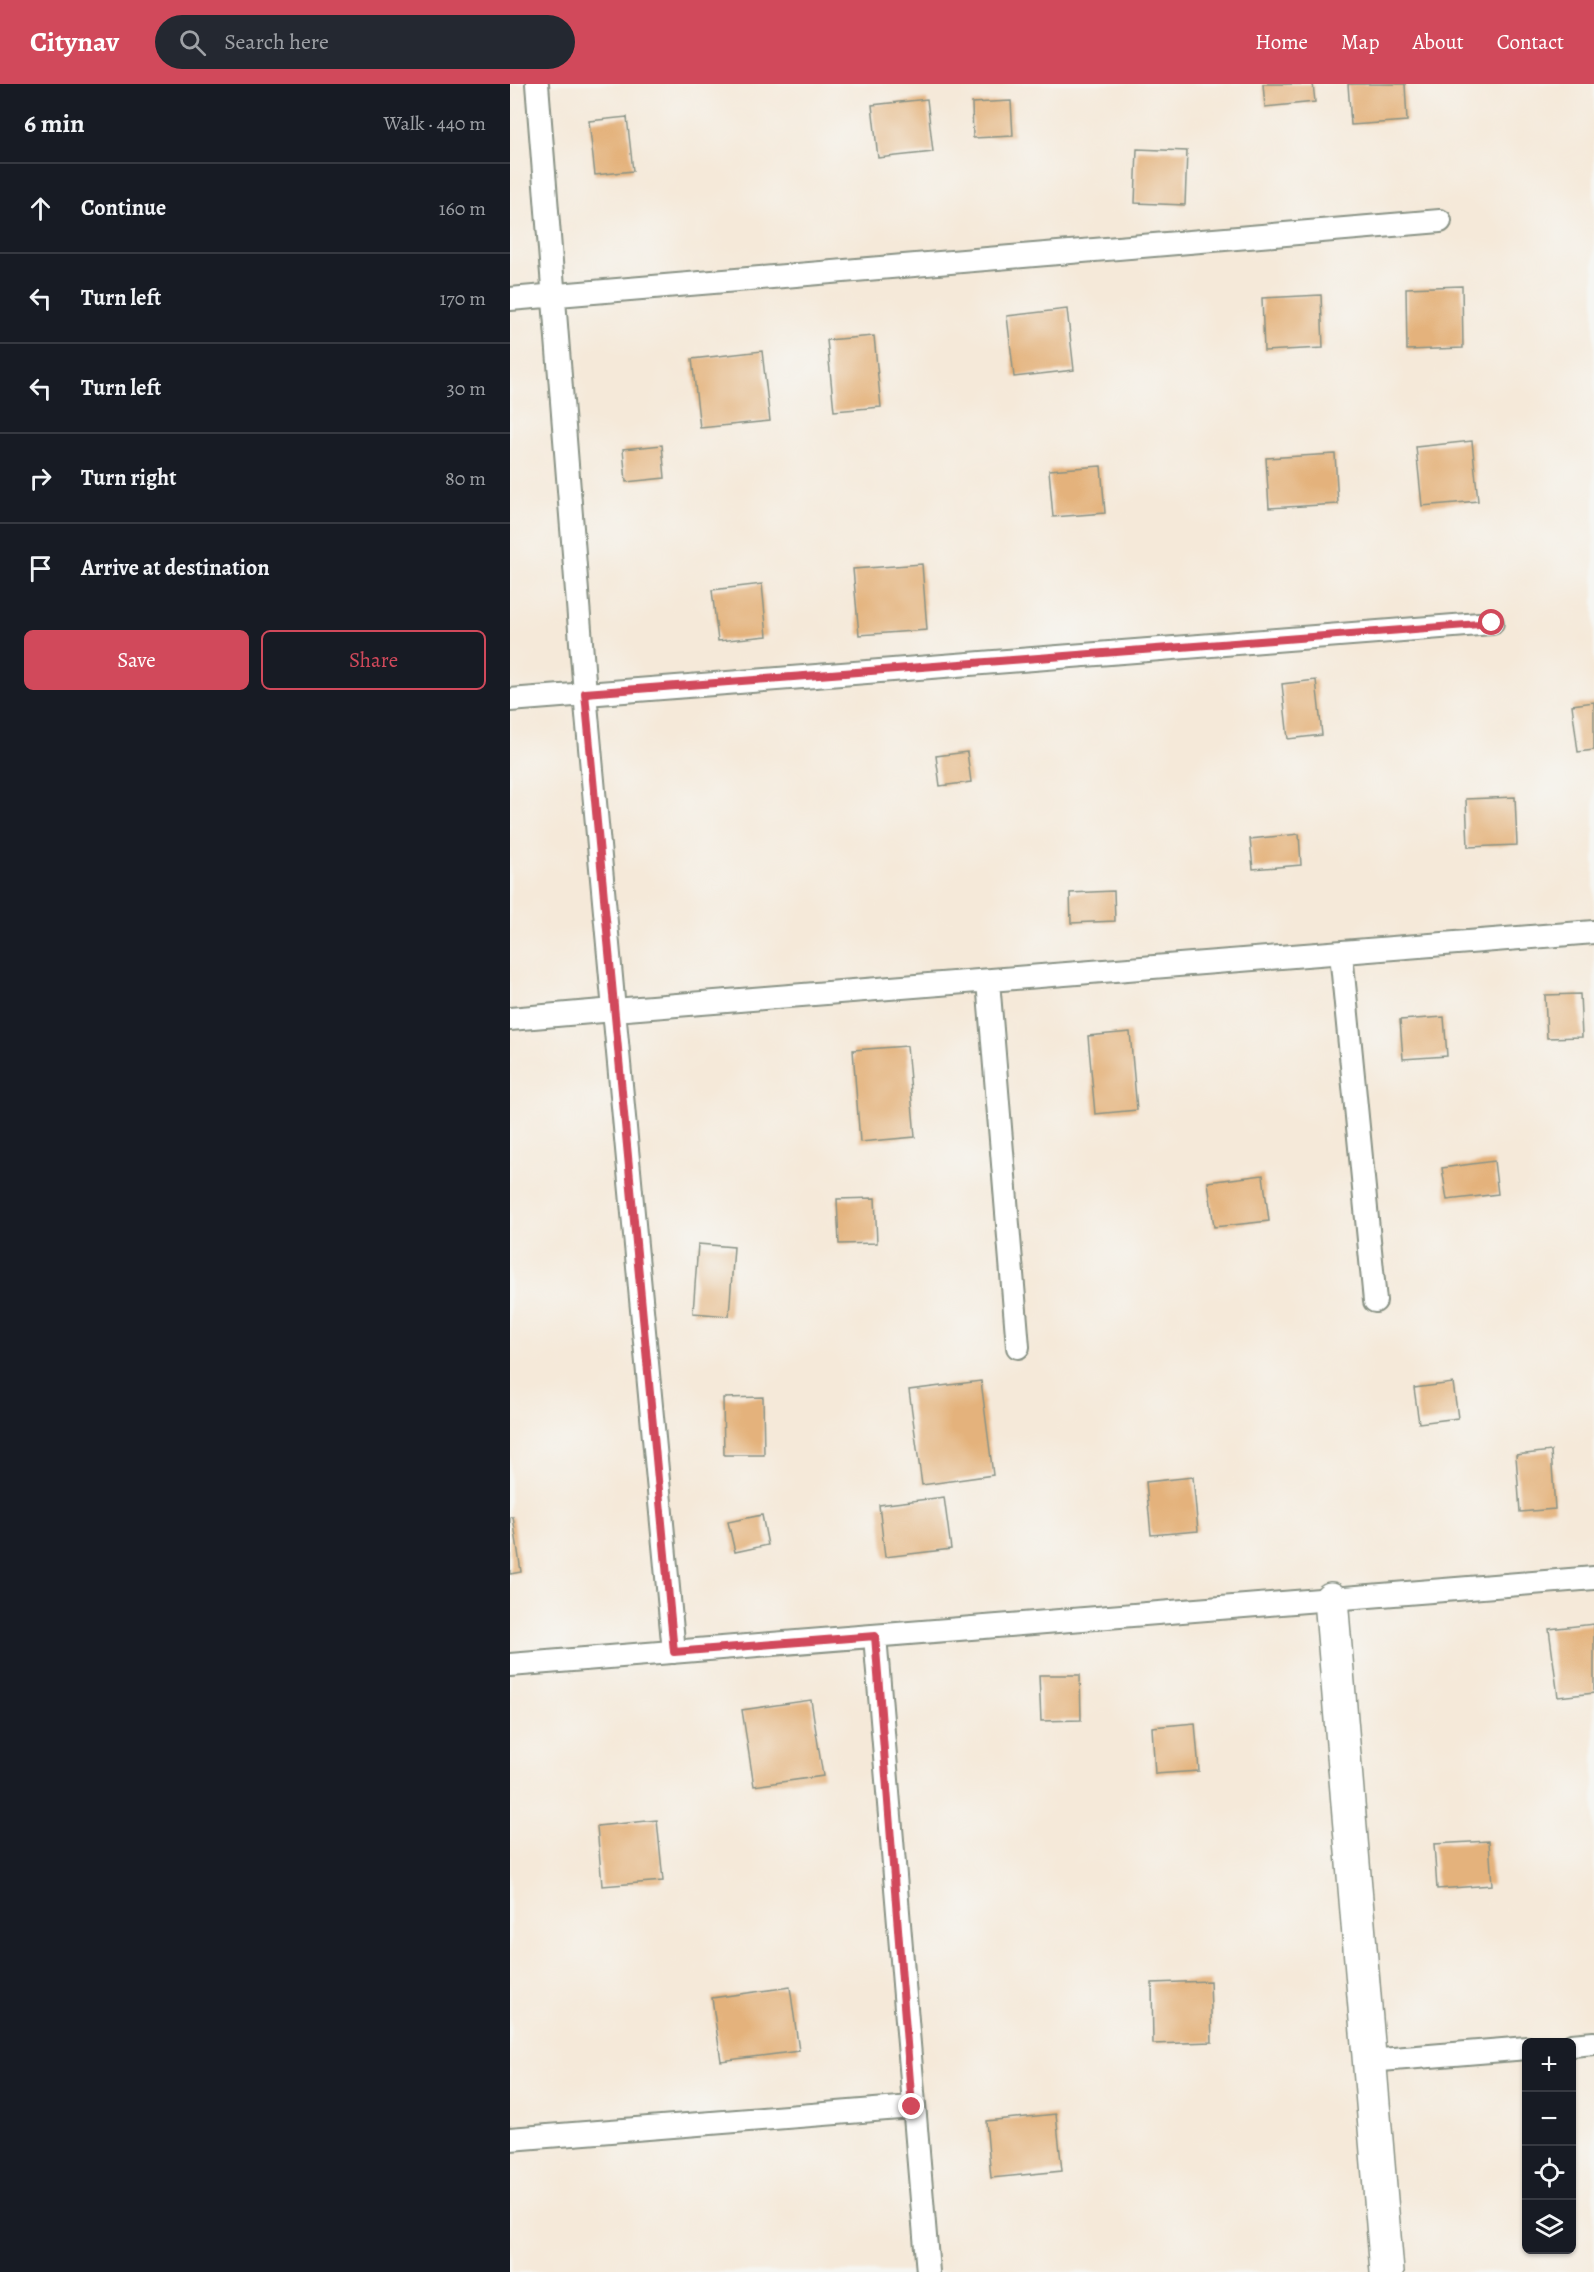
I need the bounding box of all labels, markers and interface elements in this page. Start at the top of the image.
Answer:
search box [155,15,575,69]
text: Citynav [30,23,119,61]
icon: search [176,26,209,59]
text: Search here [224,27,329,57]
text: Home [1255,28,1308,56]
text: Map [1341,28,1379,56]
text: About [1412,28,1464,56]
text: Contact [1497,28,1564,56]
text: 6 min [24,106,85,141]
text: Walk · 440 m [384,110,486,137]
icon: ahead [24,192,57,225]
text: Continue [81,193,166,223]
text: 160 m [439,195,486,222]
icon: left [24,282,57,315]
text: Turn left [81,283,161,313]
text: 170 m [440,285,486,312]
icon: left [24,372,57,405]
text: Turn left [81,373,161,403]
text: 30 m [446,375,486,402]
icon: right [24,462,57,495]
text: Turn right [81,463,177,493]
text: 80 m [445,465,486,492]
icon: arrive [24,552,57,585]
text: Arrive at destination [81,553,270,583]
route start [1478,609,1504,635]
button: Save [24,630,249,690]
button: Share [261,630,486,690]
map controls [1522,2038,1576,2254]
button: + [1522,2038,1576,2092]
button: − [1522,2092,1576,2146]
route end [898,2093,924,2119]
button: locate [1522,2146,1576,2200]
button: layers [1522,2200,1576,2254]

